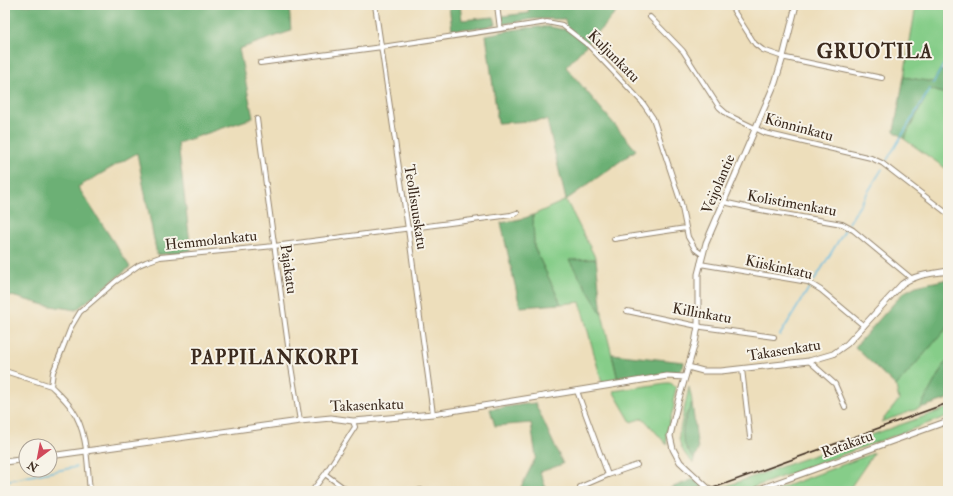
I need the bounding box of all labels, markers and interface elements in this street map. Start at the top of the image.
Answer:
street label: Kuljunkatu [583,26,644,87]
district label: GRUOTILA [817,40,933,64]
street label: Könninkatu [762,109,836,146]
street label: Veijolantie [697,152,740,217]
street label: Teollisuuskatu [399,163,432,251]
street label: Kolistimenkatu [746,186,838,221]
street label: Hemmolankatu [164,226,258,255]
street label: Pajakatu [276,243,301,295]
street label: Kiiskinkatu [743,251,815,284]
street label: Killinkatu [671,299,733,328]
street label: Takasenkatu [746,335,822,366]
district label: PAPPILANKORPI [190,346,360,370]
street label: Takasenkatu [330,395,404,416]
street label: Ratakatu [819,426,876,463]
north arrow [18,438,58,478]
text: N [24,457,41,475]

